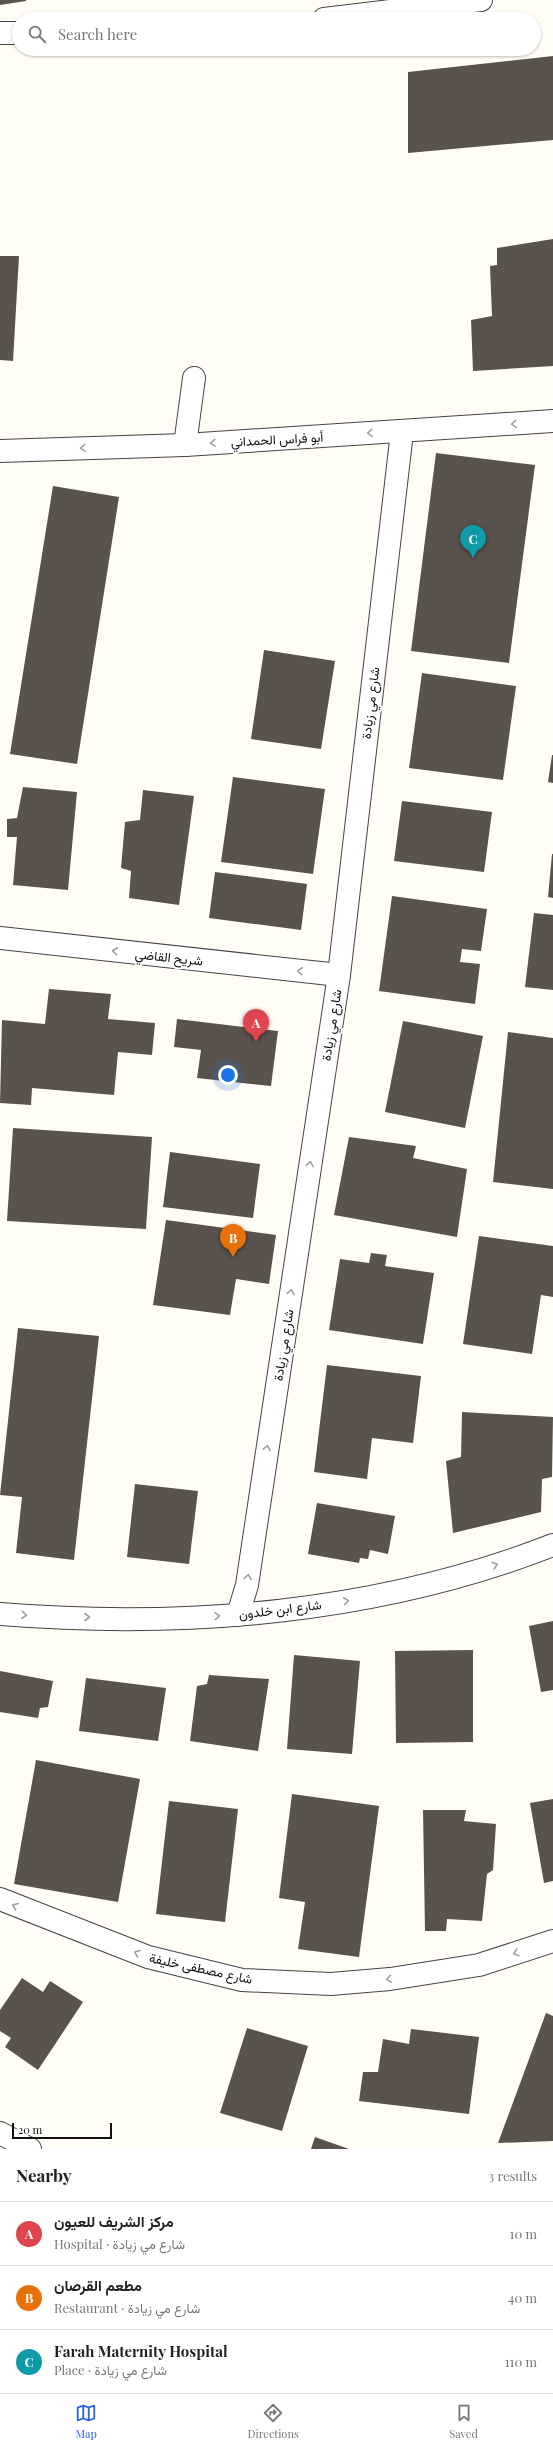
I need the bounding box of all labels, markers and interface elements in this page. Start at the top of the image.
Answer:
search box [12,12,541,56]
icon: search [26,23,48,45]
text: Search here [58,24,137,44]
one-way arrow [511,419,517,428]
street label: أبو فراس الحمداني [230,428,324,452]
one-way arrow [367,429,373,438]
one-way arrow [210,439,216,447]
one-way arrow [80,444,86,452]
pin: C [460,525,486,558]
street label: شارع مي زيادة [357,666,385,740]
street label: شريح القاضي [134,944,204,972]
one-way arrow [112,946,118,955]
one-way arrow [297,966,303,975]
street label: شارع مي زيادة [316,988,348,1062]
pin: A [243,1009,269,1042]
your location [218,1065,238,1085]
one-way arrow [305,1160,314,1167]
pin: B [220,1224,246,1257]
one-way arrow [286,1289,295,1295]
street label: شارع مي زيادة [268,1308,300,1382]
one-way arrow [262,1445,271,1451]
one-way arrow [491,1561,498,1569]
one-way arrow [243,1574,252,1580]
street label: شارع ابن خلدون [238,1595,323,1624]
one-way arrow [343,1597,349,1606]
one-way arrow [21,1611,27,1620]
one-way arrow [214,1612,220,1621]
one-way arrow [84,1613,90,1621]
one-way arrow [12,1902,19,1910]
street label: شارع مصطفى خليفة [147,1948,254,1989]
one-way arrow [512,1948,519,1957]
one-way arrow [133,1949,140,1957]
one-way arrow [386,1974,392,1983]
scale bar [12,2121,112,2140]
text: 20 m [18,2122,42,2137]
text: Nearby [16,2164,71,2186]
text: 3 results [488,2167,537,2184]
text: مركز الشريف للعيون [54,2211,174,2231]
text: A [25,2225,33,2242]
text: 10 m [510,2225,537,2242]
text: Hospital · شارع مي زيادة [54,2235,185,2252]
text: مطعم القرصان [54,2275,142,2295]
text: B [25,2289,33,2306]
text: 40 m [508,2289,537,2306]
text: Restaurant · شارع مي زيادة [54,2299,200,2316]
text: Farah Maternity Hospital [54,2341,228,2361]
text: C [24,2353,34,2370]
text: 110 m [505,2353,537,2370]
text: Place · شارع مي زيادة [54,2361,167,2378]
tab: Map [75,2402,97,2441]
tab: Directions [247,2402,299,2441]
tab: Saved [449,2402,478,2441]

